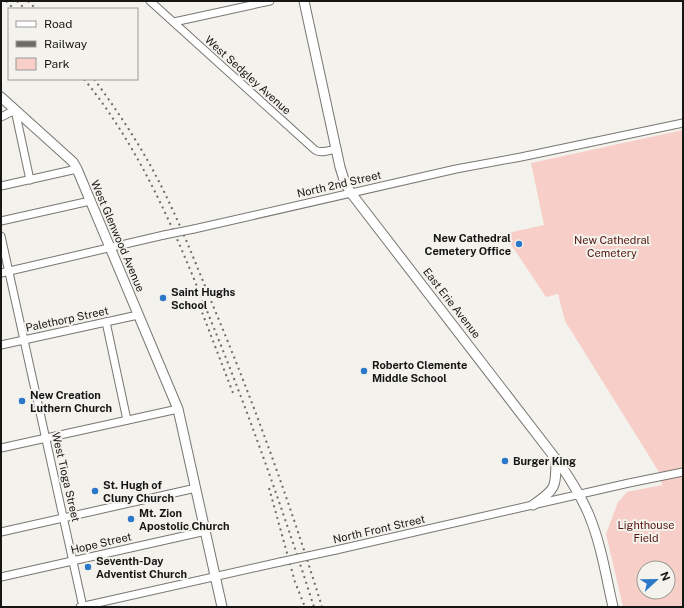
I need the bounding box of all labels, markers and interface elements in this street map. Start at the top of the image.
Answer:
legend [8,8,138,80]
text: Road [44,17,72,31]
street label: West Sedgley Avenue [203,33,293,117]
text: Railway [44,37,88,51]
text: Park [44,57,70,71]
street label: North 2nd Street [296,168,382,200]
street label: West Glenwood Avenue [89,178,147,294]
place label: New Cathedral Cemetery Office [424,232,511,257]
park label: New Cathedral Cemetery [574,234,650,259]
marker: New Cathedral Cemetery Office [514,239,524,249]
street label: East Erie Avenue [421,266,483,340]
place label: Saint Hughs School [171,286,235,311]
marker: Saint Hughs School [158,293,168,303]
street label: Palethorp Street [24,304,110,334]
place label: Roberto Clemente Middle School [372,359,467,384]
marker: Roberto Clemente Middle School [359,366,369,376]
place label: New Creation Luthern Church [30,389,112,414]
marker: New Creation Luthern Church [17,396,27,406]
street label: West Tioga Street [50,431,82,523]
place label: Burger King [513,455,576,467]
marker: Burger King [500,456,510,466]
place label: St. Hugh of Cluny Church [103,479,174,504]
marker: St. Hugh of Cluny Church [90,486,100,496]
place label: Mt. Zion Apostolic Church [139,507,229,532]
street label: North Front Street [332,513,426,545]
marker: Mt. Zion Apostolic Church [126,514,136,524]
park label: Lighthouse Field [617,519,675,544]
street label: Hope Street [69,530,133,556]
place label: Seventh-Day Adventist Church [96,555,187,580]
north arrow [636,560,676,600]
marker: Seventh-Day Adventist Church [83,562,93,572]
text: N [658,570,672,582]

